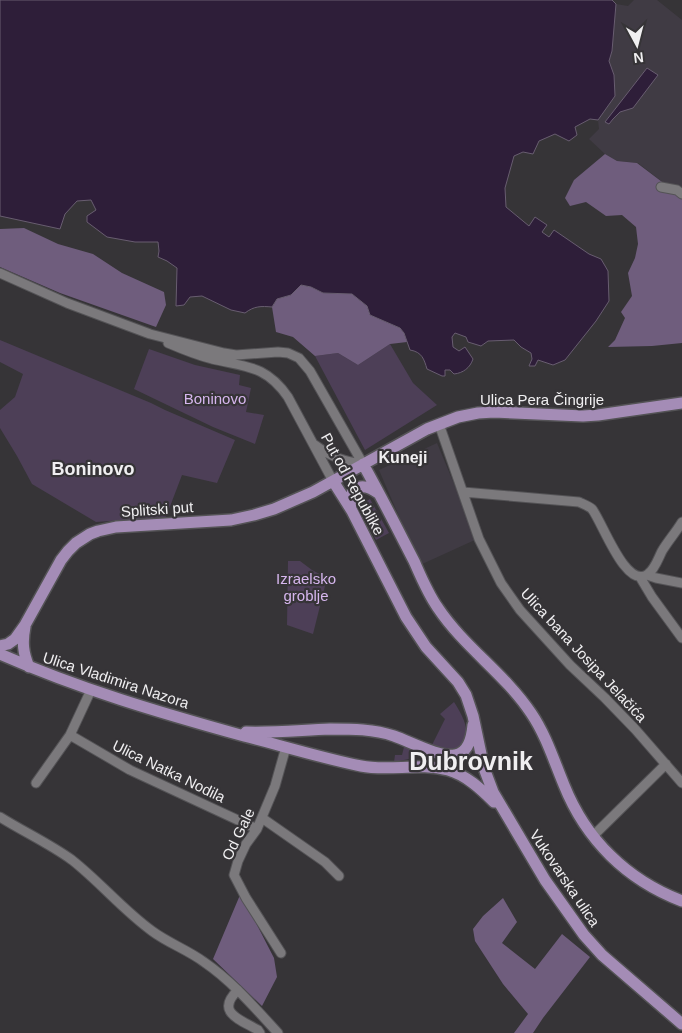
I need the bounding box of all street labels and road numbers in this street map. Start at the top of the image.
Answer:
street label: Ulica Pera Čingrije [480,391,604,408]
street label: Put od Republike [318,430,388,538]
street label: Splitski put [120,498,195,520]
street label: Ulica bana Josipa Jelačića [518,585,651,726]
street label: Ulica Vladimira Nazora [41,648,192,712]
street label: Ulica Natka Nodila [110,736,229,806]
street label: Od Gale [218,805,258,863]
street label: Vukovarska ulica [526,826,604,930]

